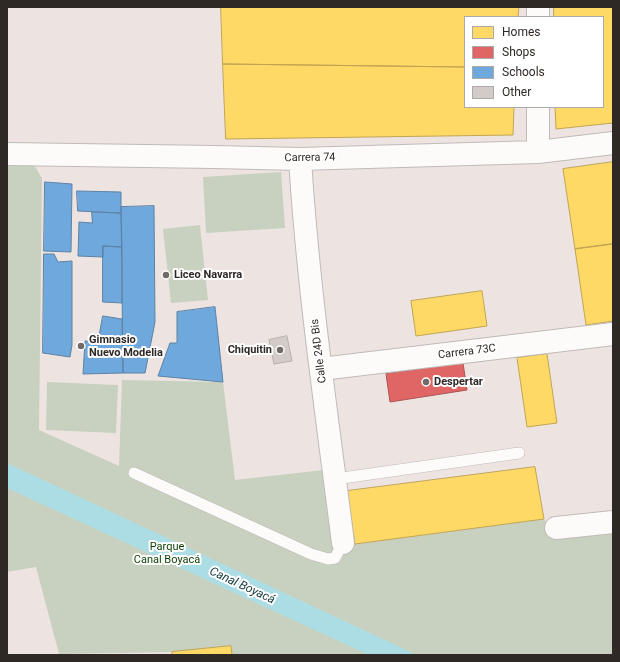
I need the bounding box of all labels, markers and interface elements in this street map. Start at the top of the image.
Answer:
legend [464,16,604,108]
text: Homes [502,25,540,39]
text: Shops [502,45,536,59]
text: Schools [502,65,545,79]
text: Other [502,85,531,99]
street label: Carrera 74 [284,151,336,165]
place label: Liceo Navarra [174,268,242,282]
marker: Liceo Navarra [161,270,171,280]
street label: Calle 24D Bis [309,318,329,384]
place label: Gimnasio Nuevo Modelia [89,333,163,359]
marker: Gimnasio Nuevo Modelia [76,341,86,351]
street label: Carrera 73C [437,342,497,362]
place label: Chiquitin [228,343,272,357]
marker: Chiquitin [275,345,285,355]
place label: Despertar [434,375,483,389]
marker: Despertar [421,377,431,387]
park label: Parque Canal Boyacá [134,540,200,566]
water label: Canal Boyacá [207,565,277,607]

